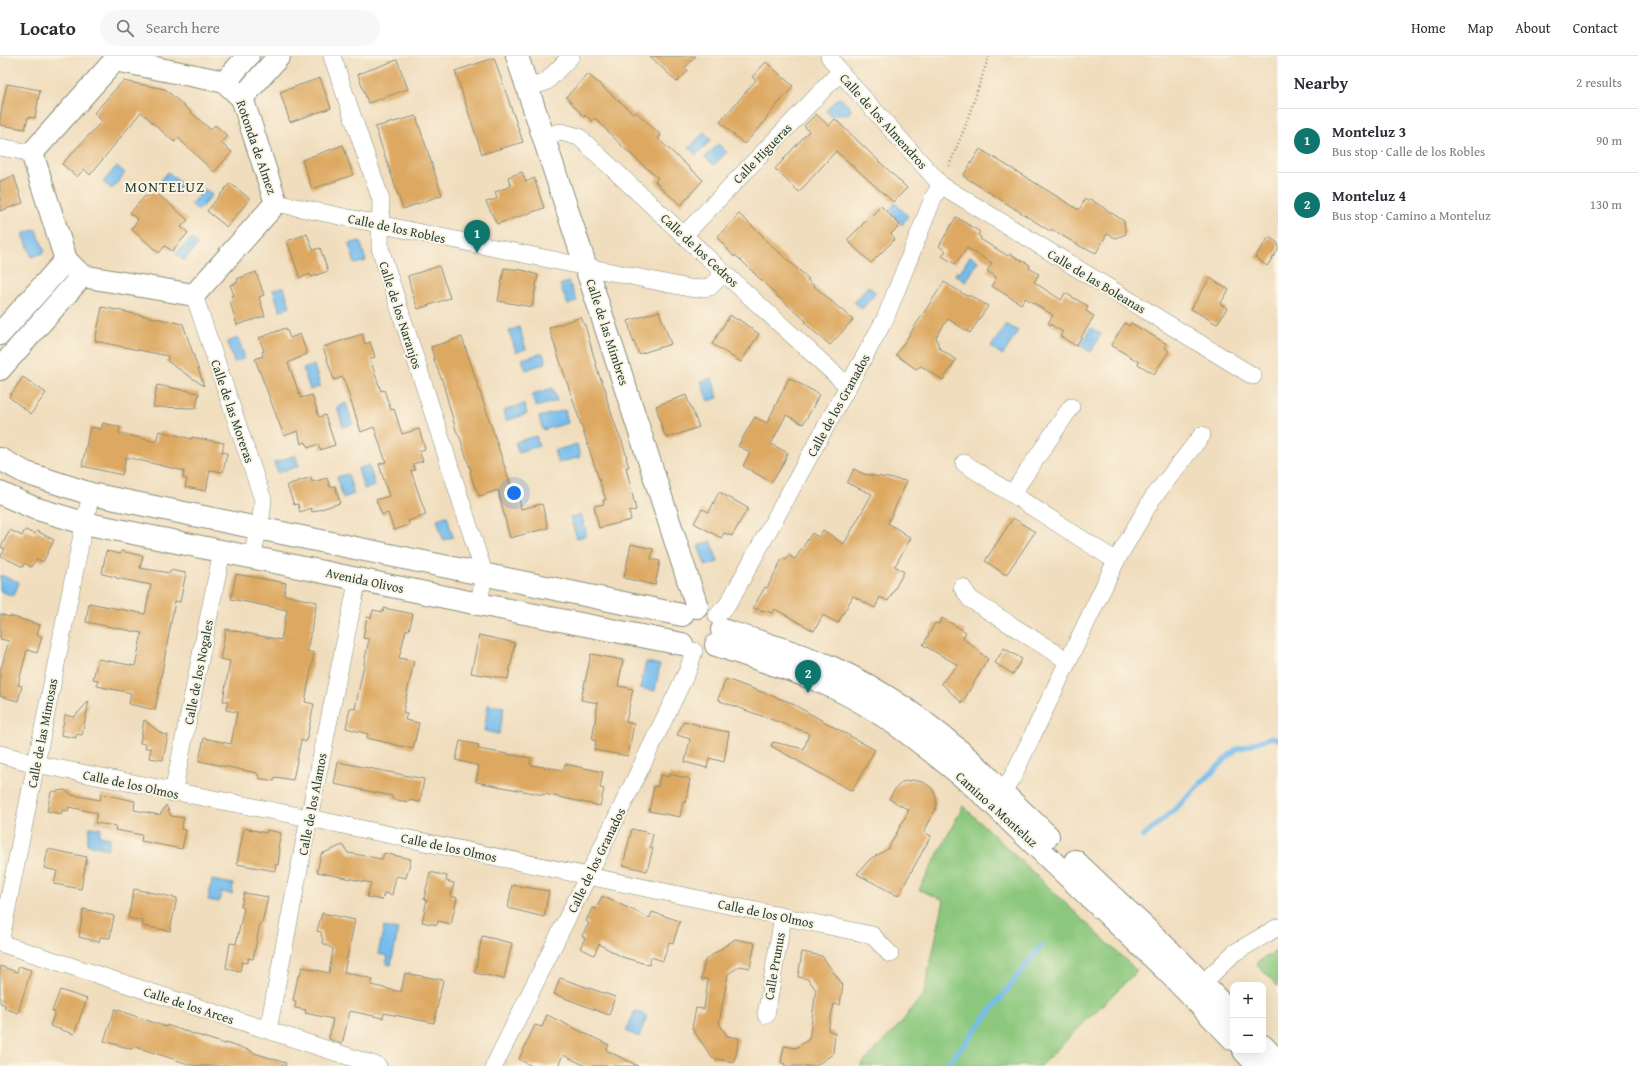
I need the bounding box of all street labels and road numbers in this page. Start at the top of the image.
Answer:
street label: Calle de los Almendros [835,69,932,173]
street label: Rotonda de Almez [232,98,282,197]
street label: Calle Higueras [728,119,796,188]
street label: Calle de los Robles [346,209,448,248]
street label: Calle de los Cedros [656,209,743,292]
street label: Calle de las Boleanas [1044,245,1150,318]
street label: Calle de los Naranjos [374,259,427,371]
street label: Calle de las Mimbres [581,276,634,388]
street label: Calle de los Granados [802,350,875,460]
street label: Calle de las Moreras [206,357,259,465]
street label: Avenida Olivos [324,563,406,598]
street label: Calle de los Nogales [179,618,218,726]
street label: Calle de las Mimosas [23,677,62,789]
street label: Calle de los Alamos [293,751,332,857]
street label: Calle de los Olmos [81,765,181,804]
street label: Camino a Monteluz [951,767,1042,852]
street label: Calle de los Granados [563,804,630,916]
street label: Calle de los Olmos [399,828,499,867]
street label: Calle de los Olmos [716,894,816,933]
street label: Calle Prunus [759,931,790,1001]
street label: Calle de los Arces [141,982,236,1029]

